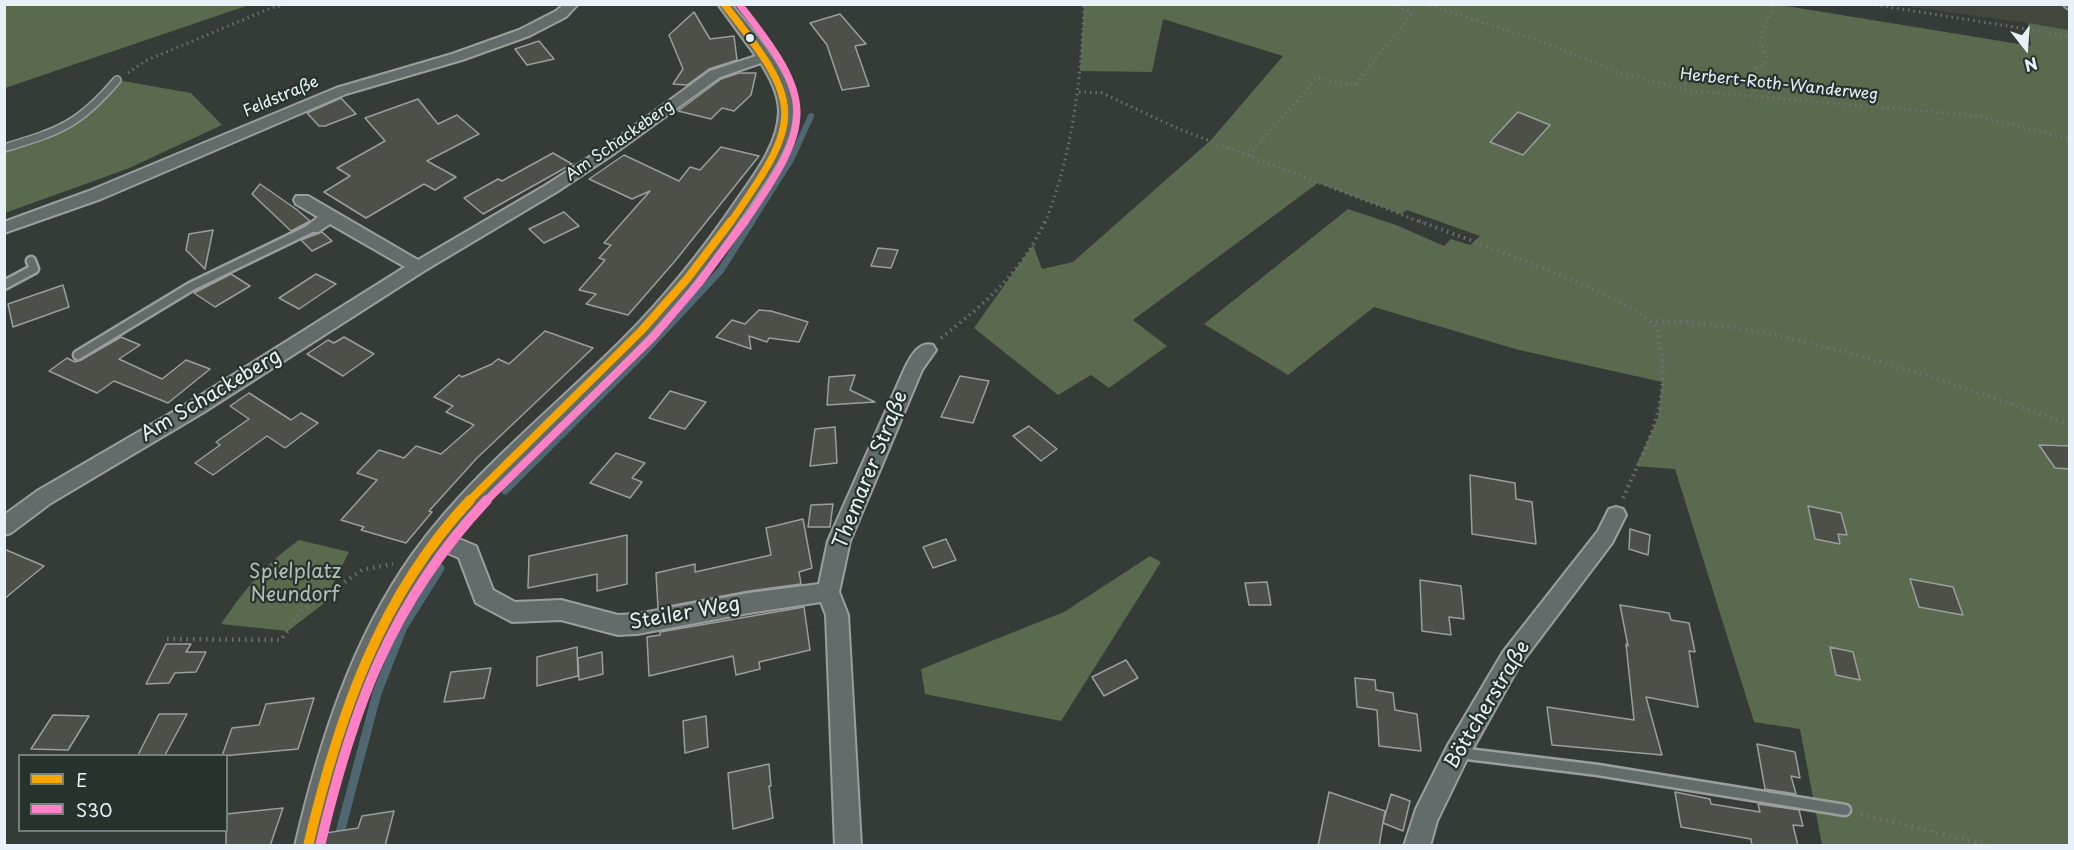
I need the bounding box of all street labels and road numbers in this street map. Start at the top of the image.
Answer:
street label: Herbert-Roth-Wanderweg [1679,65,1879,105]
street label: Feldstraße [240,72,322,122]
street label: Am Schackeberg [562,97,678,185]
street label: Am Schackeberg [136,345,286,447]
street label: Themarer Straße [828,388,914,552]
street label: Steiler Weg [628,592,742,636]
street label: Böttcherstraße [1440,637,1536,773]

